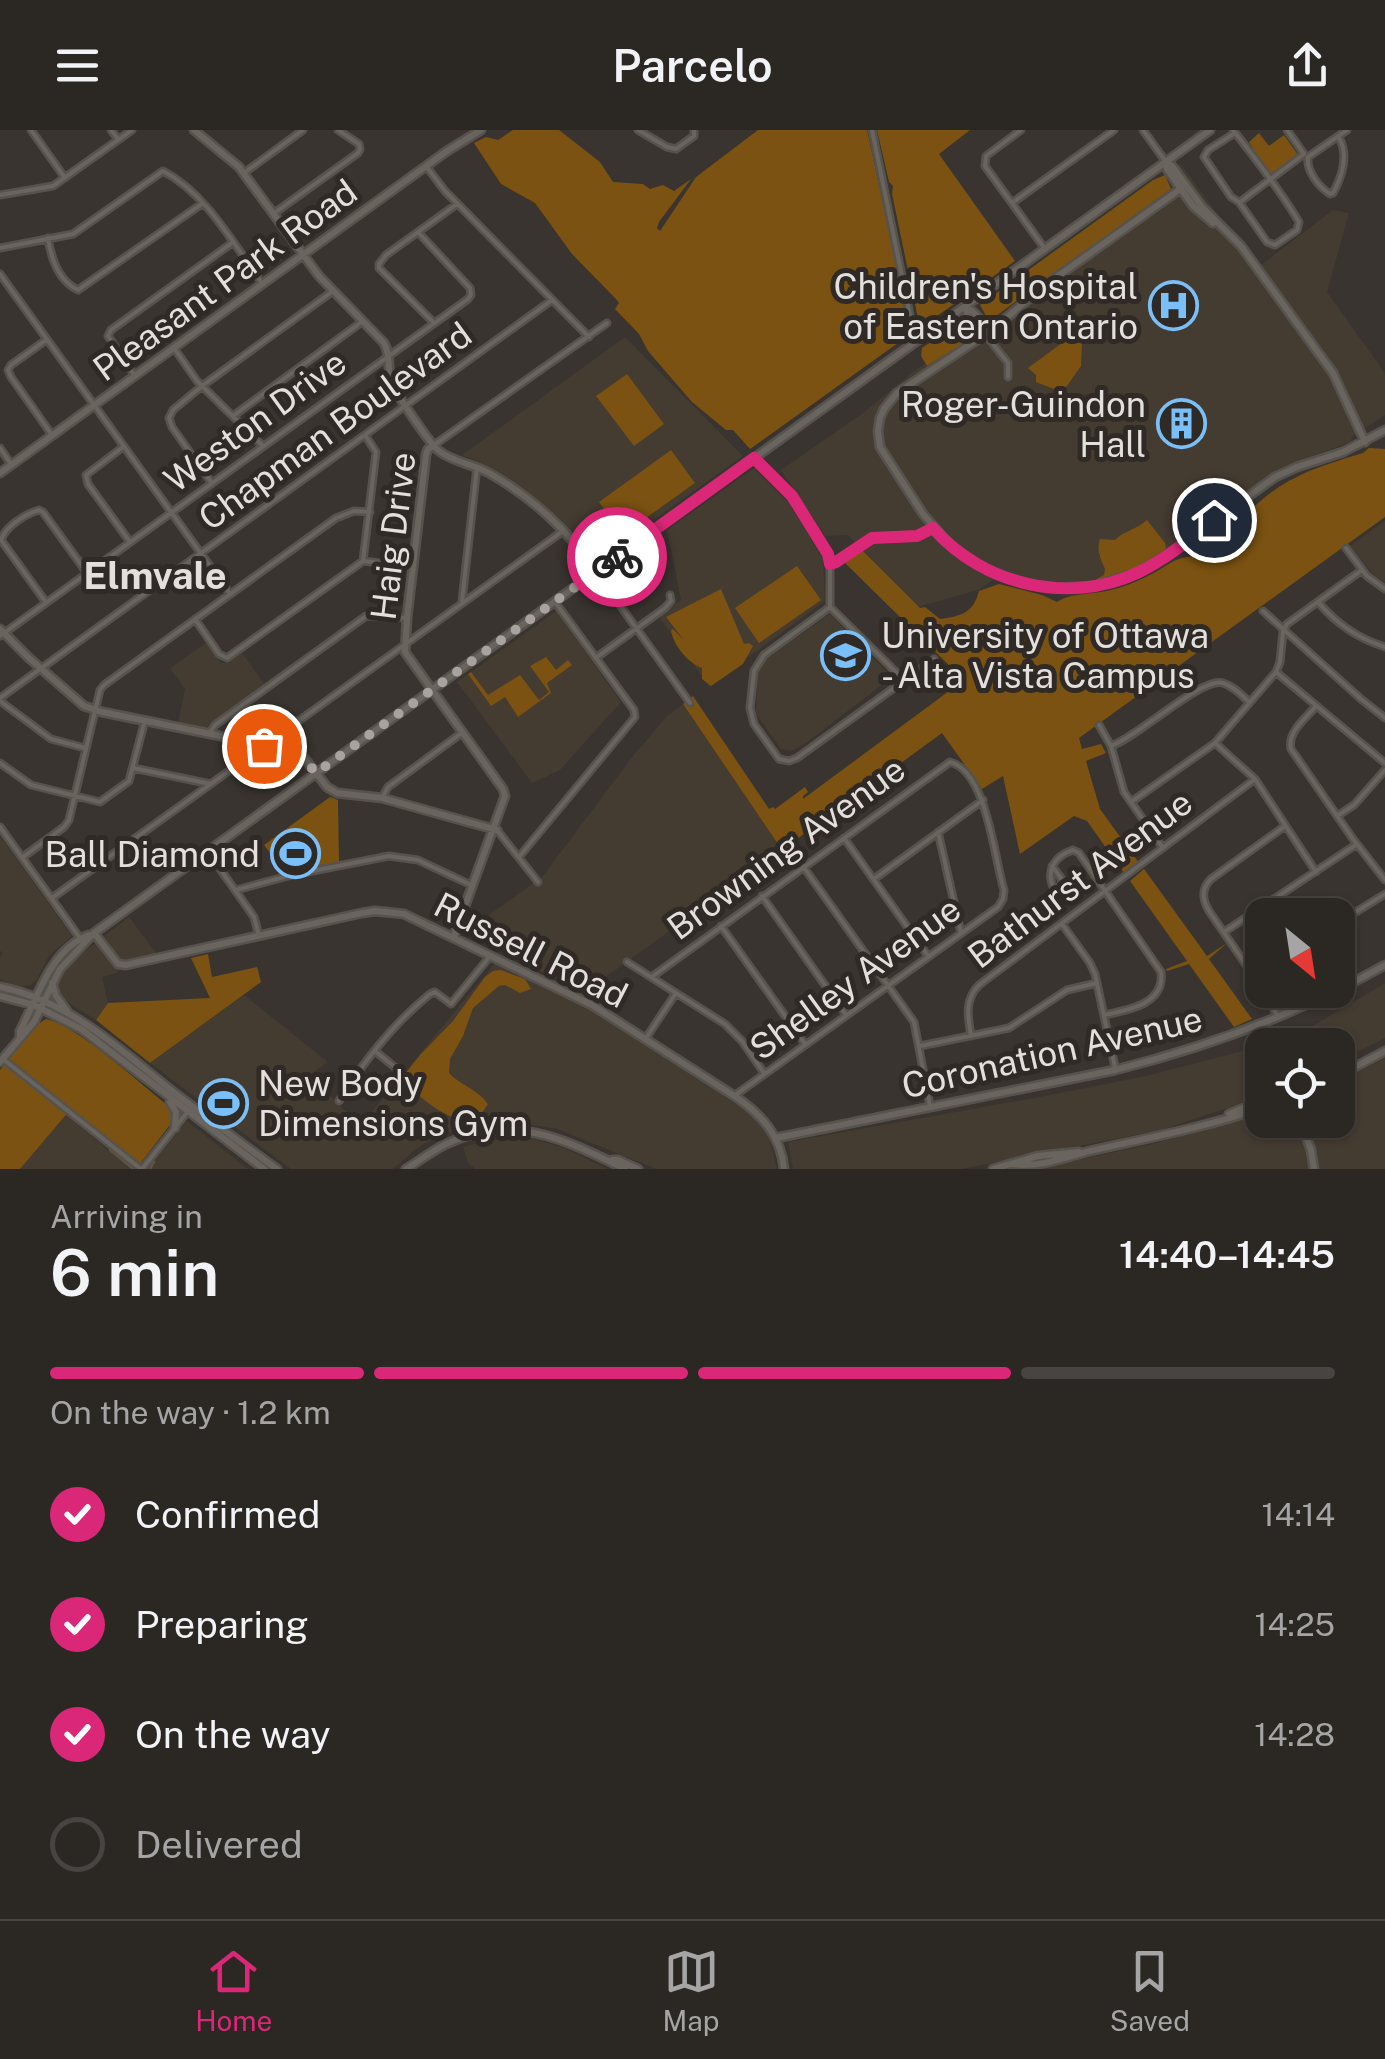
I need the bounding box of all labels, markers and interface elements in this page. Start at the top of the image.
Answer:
icon: menu [50,38,105,93]
icon: share [1280,38,1335,93]
text: Parcelo [612,39,773,92]
street label: Pleasant Park Road [85,171,365,389]
place label: Children's Hospital of Eastern Ontario [833,266,1138,347]
hospital icon: Children's Hospital of Eastern Ontario [1147,280,1199,332]
street label: Chapman Boulevard [191,313,479,539]
street label: Weston Drive [156,341,354,501]
place label: Roger-Guindon Hall [901,384,1146,465]
building icon: Roger-Guindon Hall [1155,398,1207,450]
street label: Haig Drive [362,450,424,622]
pin [1172,478,1257,563]
icon: home [1187,493,1242,548]
courier [567,507,667,607]
icon: bike [590,530,645,585]
district label: Elmvale [83,553,227,598]
place label: University of Ottawa - Alta Vista Campus [881,615,1209,696]
school or university icon: University of Ottawa - Alta Vista Campus [820,629,872,681]
pin [222,704,307,789]
icon: bag [237,719,292,774]
street label: Browning Avenue [659,748,913,948]
street label: Bathurst Avenue [960,781,1200,977]
sports icon: Ball Diamond [269,828,321,880]
place label: Ball Diamond [45,834,260,875]
street label: Russell Road [428,884,634,1016]
street label: Shelley Avenue [742,888,968,1068]
north arrow [1245,898,1355,1008]
map controls [1245,898,1355,1138]
street label: Coronation Avenue [898,998,1206,1106]
button: locate [1245,1028,1355,1138]
place label: New Body Dimensions Gym [258,1063,528,1144]
sports icon: New Body Dimensions Gym [197,1077,249,1129]
text: Arriving in [50,1198,203,1235]
text: 14:40–14:45 [1119,1232,1335,1277]
text: 6 min [50,1234,219,1311]
text: On the way · 1.2 km [50,1394,331,1431]
icon: check [50,1487,105,1542]
text: Confirmed [135,1492,320,1537]
text: 14:14 [1262,1496,1335,1533]
icon: check [50,1597,105,1652]
text: Preparing [135,1602,309,1647]
text: 14:25 [1254,1606,1335,1643]
icon: check [50,1707,105,1762]
text: On the way [135,1712,331,1757]
text: 14:28 [1254,1716,1335,1753]
text: Delivered [135,1822,303,1867]
tab: Home [195,1944,272,2037]
tab: Map [663,1944,719,2037]
tab: Saved [1110,1944,1190,2037]

